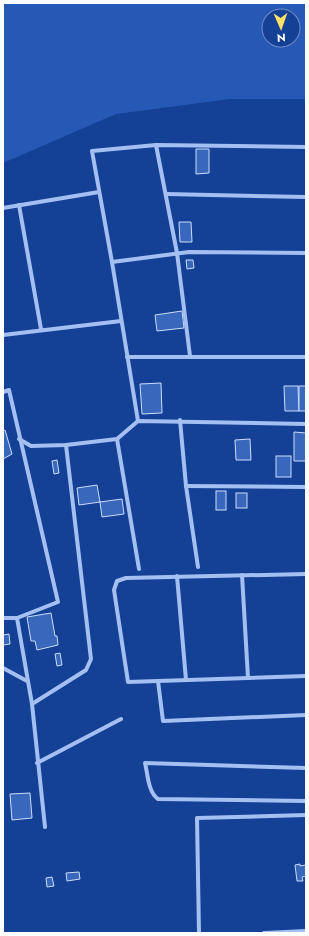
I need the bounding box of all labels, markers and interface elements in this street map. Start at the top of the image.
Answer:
north arrow [261,8,301,48]
text: N [277,30,286,46]

